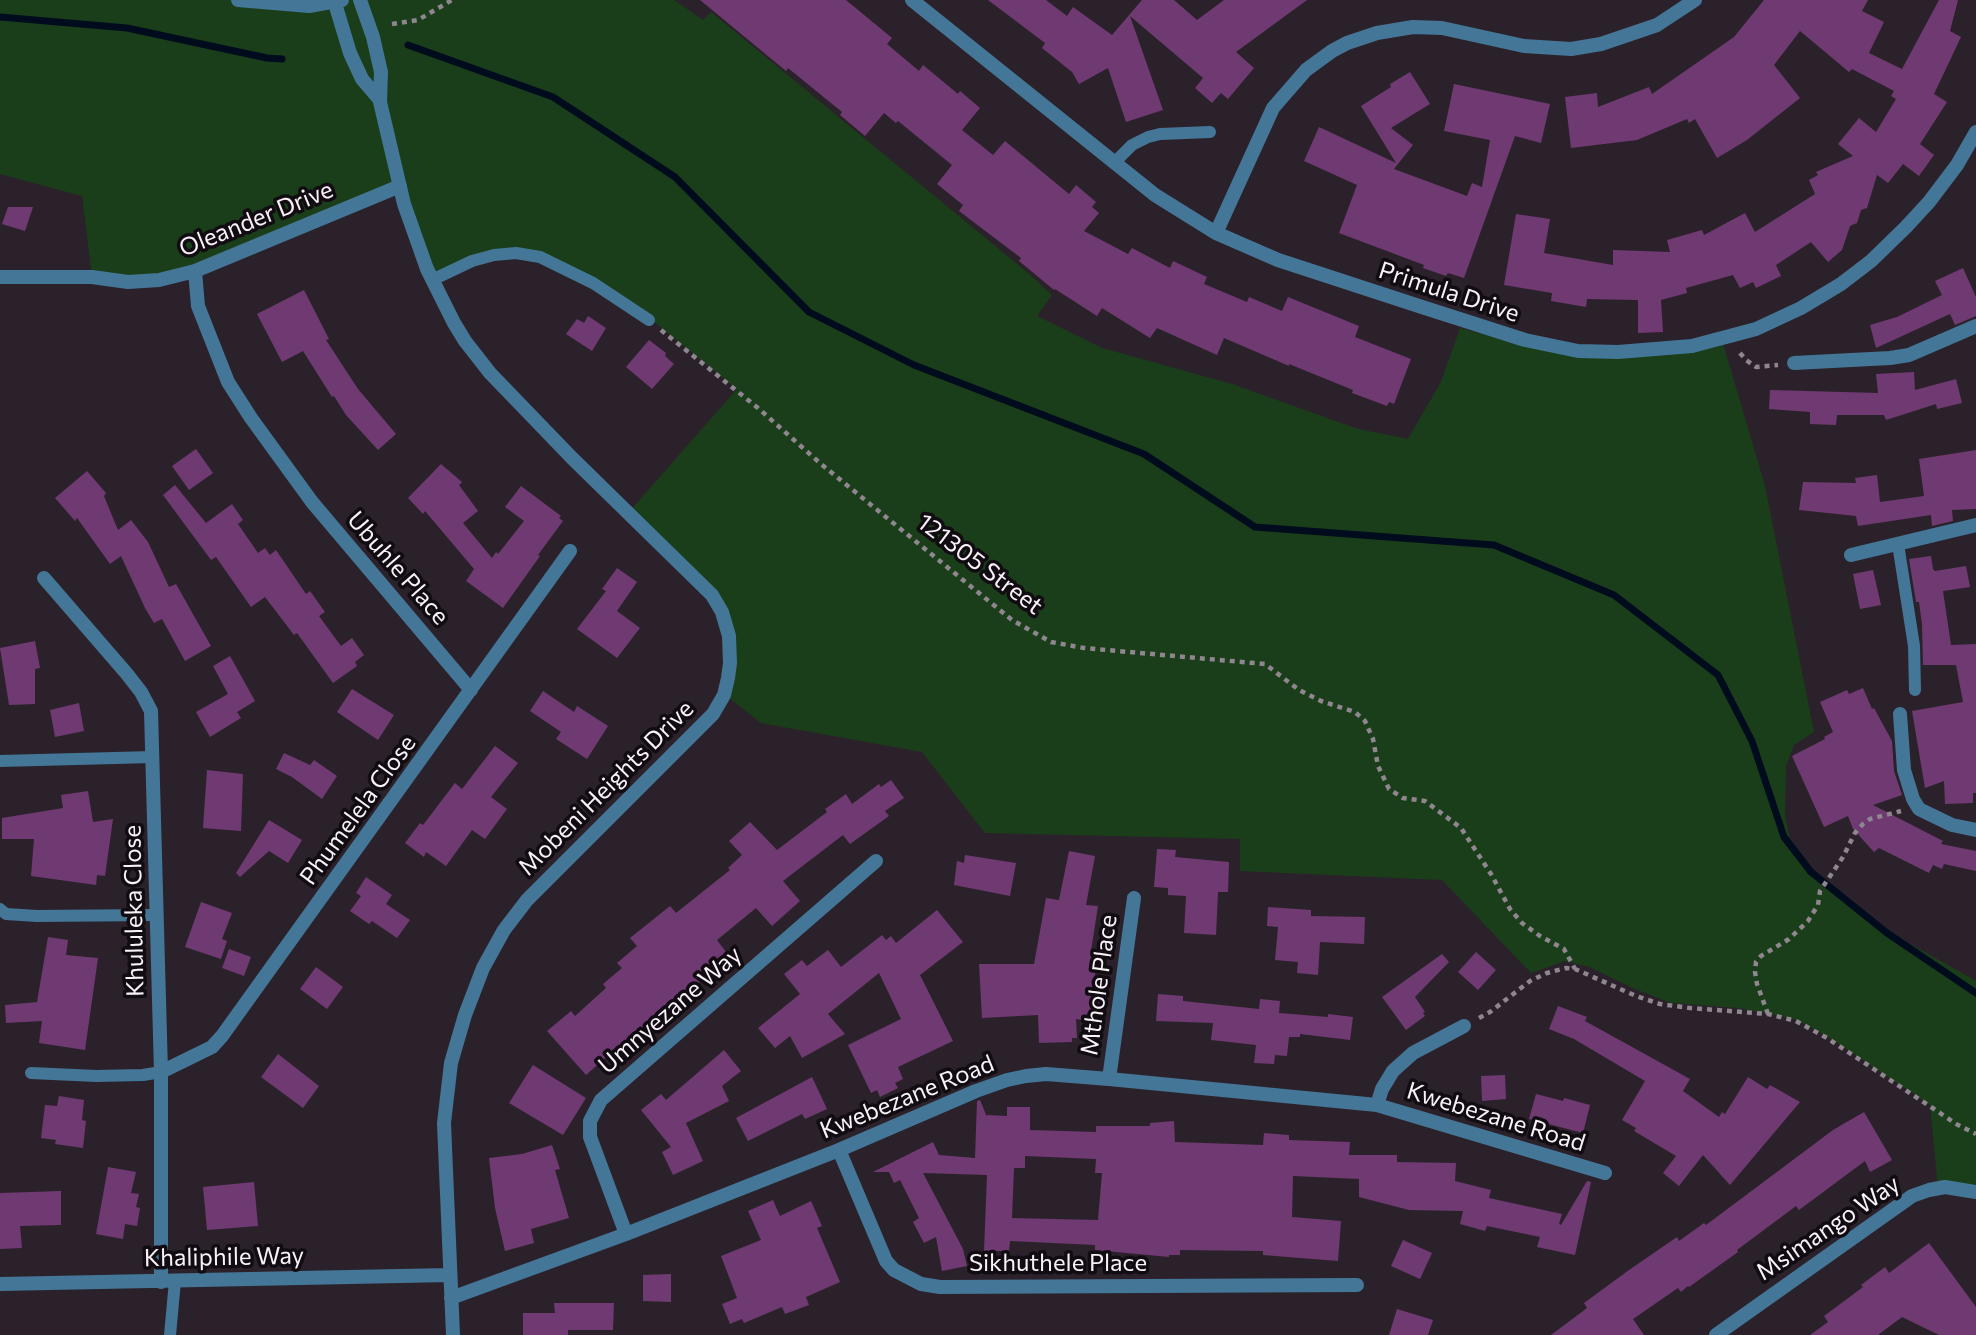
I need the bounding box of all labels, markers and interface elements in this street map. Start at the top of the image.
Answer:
street label: Oleander Drive [175,175,337,263]
street label: Primula Drive [1375,256,1523,328]
street label: Ubuhle Place [341,506,455,630]
street label: 121305 Street [912,508,1048,620]
street label: Mobeni Heights Drive [513,695,699,881]
street label: Phumelela Close [294,730,422,890]
street label: Khululeka Close [118,825,150,997]
street label: Mthole Place [1075,913,1123,1057]
street label: Umnyezane Way [593,940,747,1080]
street label: Kwebezane Road [816,1049,998,1145]
street label: Kwebezane Road [1403,1076,1589,1158]
street label: Msimango Way [1751,1169,1905,1287]
street label: Khaliphile Way [144,1241,304,1273]
street label: Sikhuthele Place [969,1249,1147,1277]

